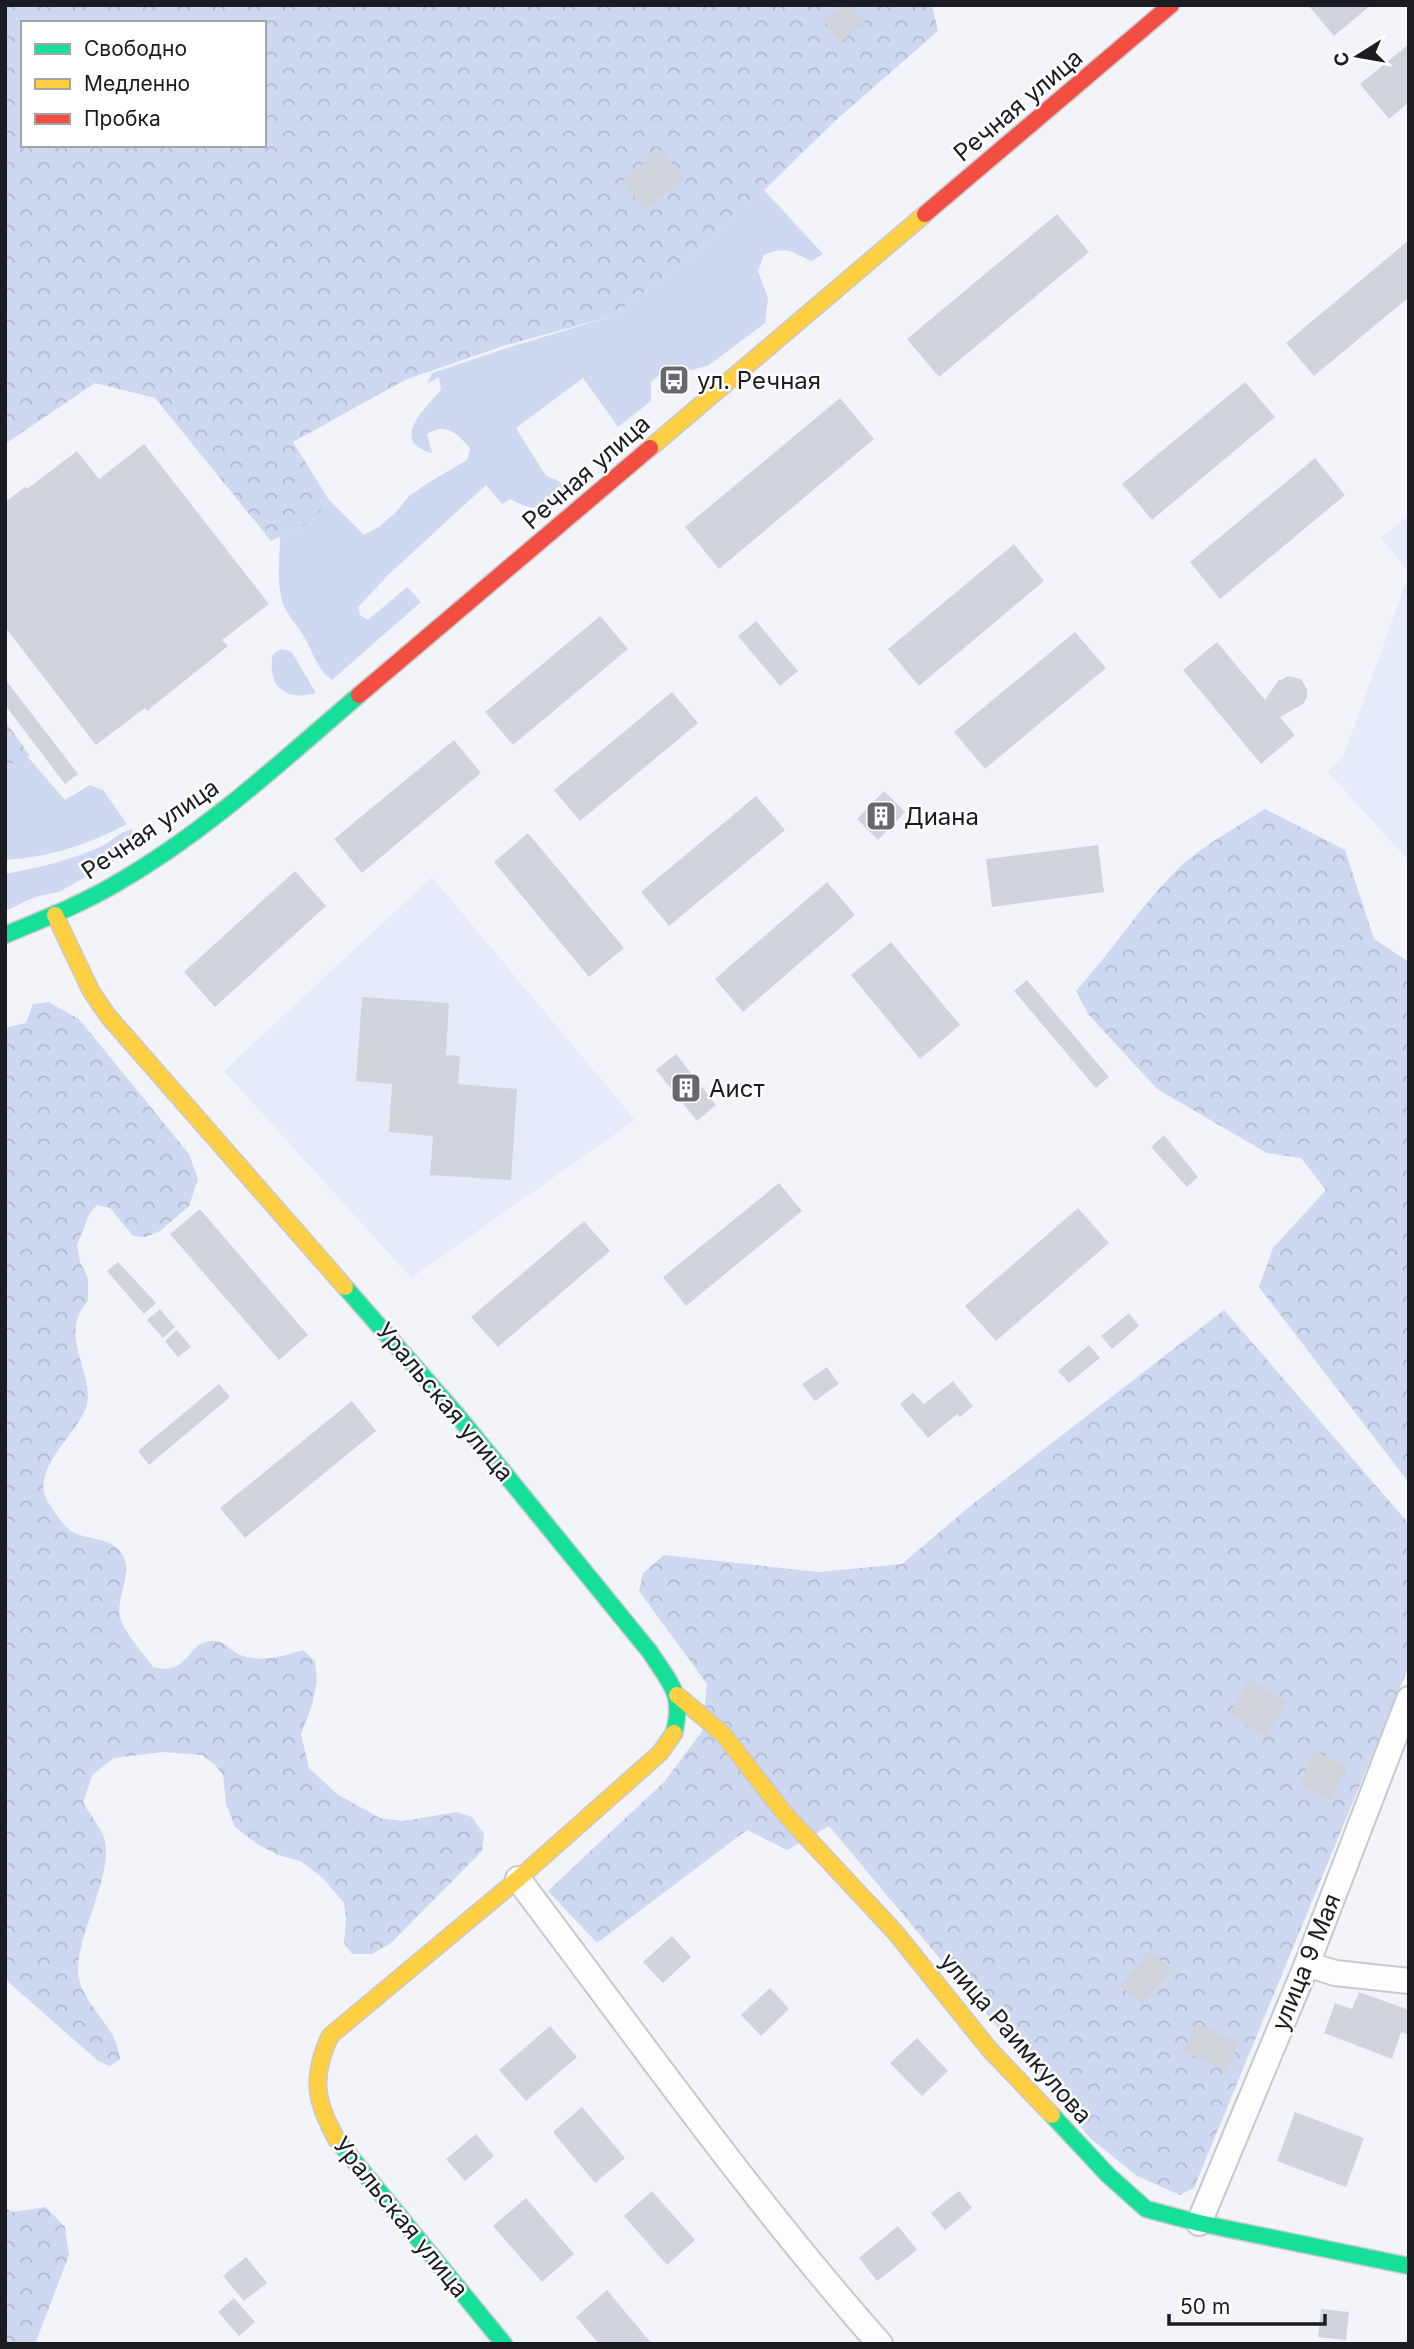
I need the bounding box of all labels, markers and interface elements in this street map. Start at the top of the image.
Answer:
legend [21,21,266,147]
north arrow [1323,21,1393,91]
text: Свободно [84,36,187,61]
street label: Речная улица [948,43,1088,167]
text: С [1329,50,1354,68]
text: Медленно [84,71,190,96]
text: Пробка [84,106,161,131]
bus stop icon: ул. Речная [657,363,691,397]
place label: ул. Речная [697,366,821,395]
street label: Речная улица [516,409,656,535]
street label: Речная улица [76,772,224,886]
building icon: Диана [864,799,898,833]
place label: Диана [904,802,979,831]
building icon: Аист [669,1071,703,1105]
place label: Аист [709,1074,765,1103]
street label: Уральская улица [370,1317,520,1487]
street label: улица 9 Мая [1265,1889,1347,2035]
street label: улица Раимкулова [934,1947,1098,2129]
street label: Уральская улица [327,2131,475,2303]
scale bar [1169,2282,1325,2326]
text: 50 m [1180,2294,1230,2319]

